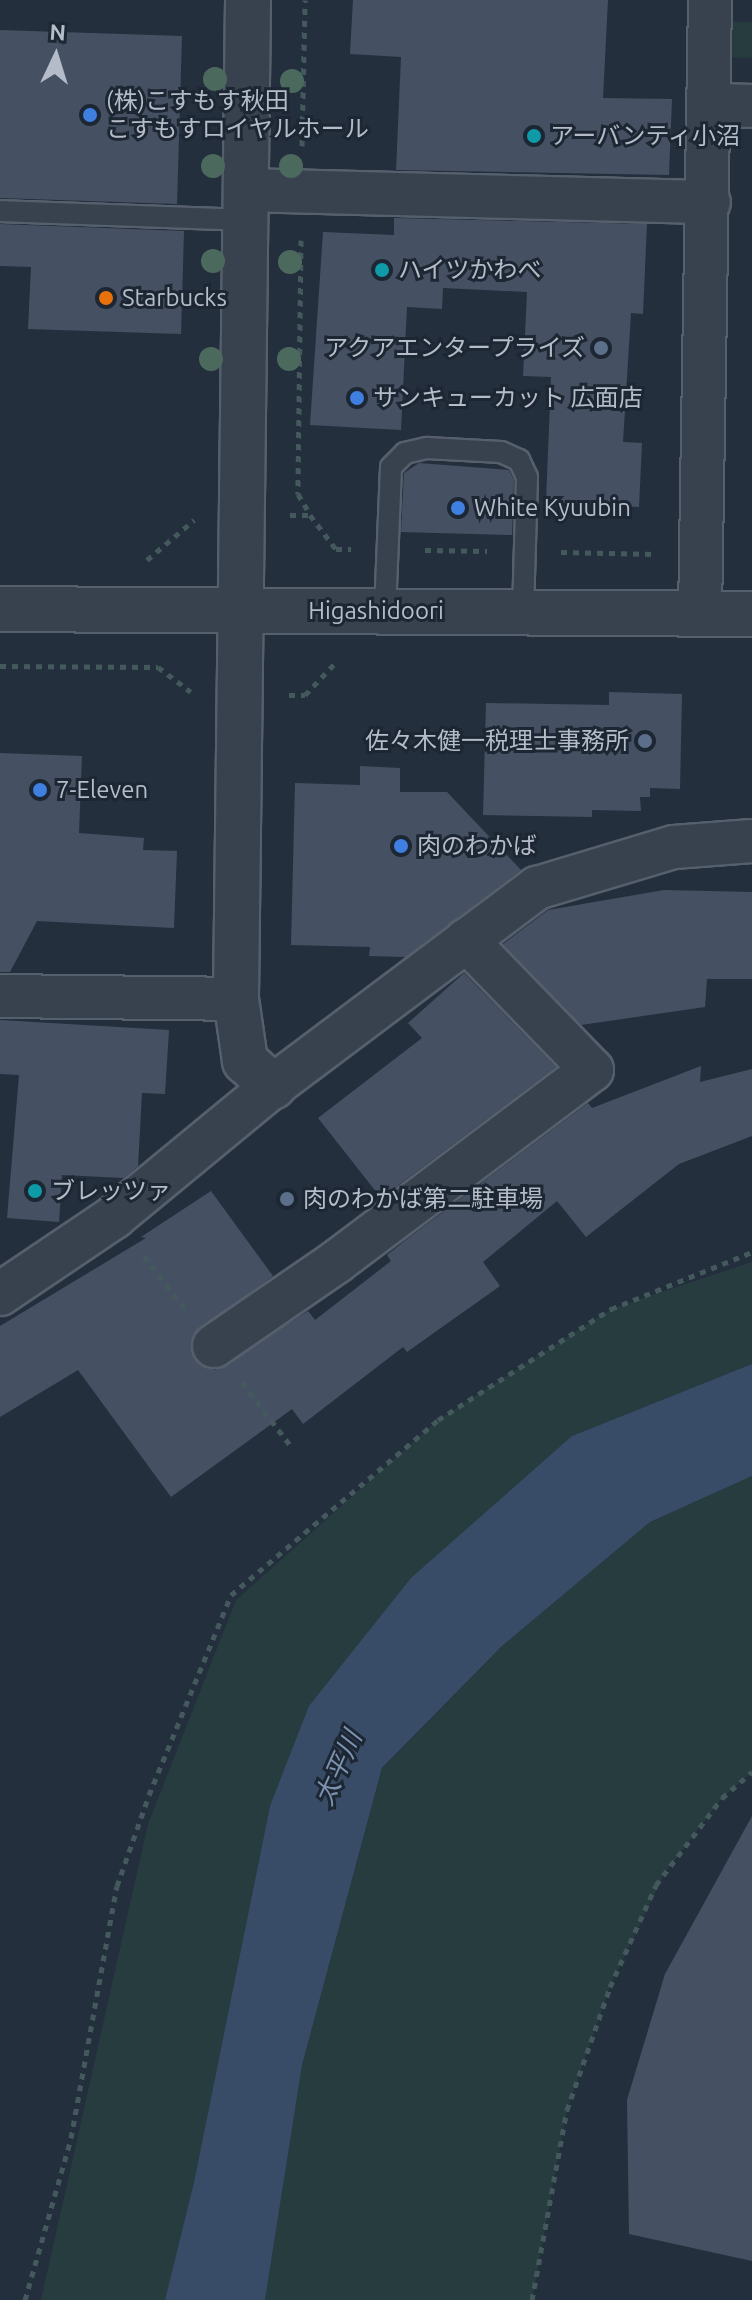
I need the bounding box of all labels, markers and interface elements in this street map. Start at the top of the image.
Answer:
north arrow [16,16,96,96]
text: N [49,19,67,45]
place label: (株)こすもす秋田 こすもすロイヤルホール [106,87,370,143]
marker: (株)こすもす秋田 こすもすロイヤルホール [81,106,99,124]
place label: アーバンティ小沼 [550,122,741,150]
marker: アーバンティ小沼 [525,127,543,145]
place label: ハイツかわべ [398,256,542,284]
marker: ハイツかわべ [373,261,391,279]
place label: Starbucks [122,284,227,312]
marker: Starbucks [97,289,115,307]
place label: アクアエンタープライズ [321,334,585,362]
marker: アクアエンタープライズ [592,339,610,357]
place label: サンキューカット 広面店 [373,384,642,412]
marker: サンキューカット 広面店 [348,389,366,407]
place label: White Kyuubin [474,494,631,522]
marker: White Kyuubin [449,499,467,517]
street label: Higashidoori [308,597,444,625]
place label: 佐々木健一税理士事務所 [365,727,629,755]
marker: 佐々木健一税理士事務所 [636,732,654,750]
place label: 7-Eleven [56,776,148,804]
marker: 7-Eleven [31,781,49,799]
place label: 肉のわかば [417,832,537,860]
marker: 肉のわかば [392,837,410,855]
place label: ブレッツァ [51,1177,171,1205]
marker: ブレッツァ [26,1182,44,1200]
place label: 肉のわかば第二駐車場 [303,1185,543,1213]
marker: 肉のわかば第二駐車場 [278,1190,296,1208]
water label: 太平川 [308,1726,368,1810]

